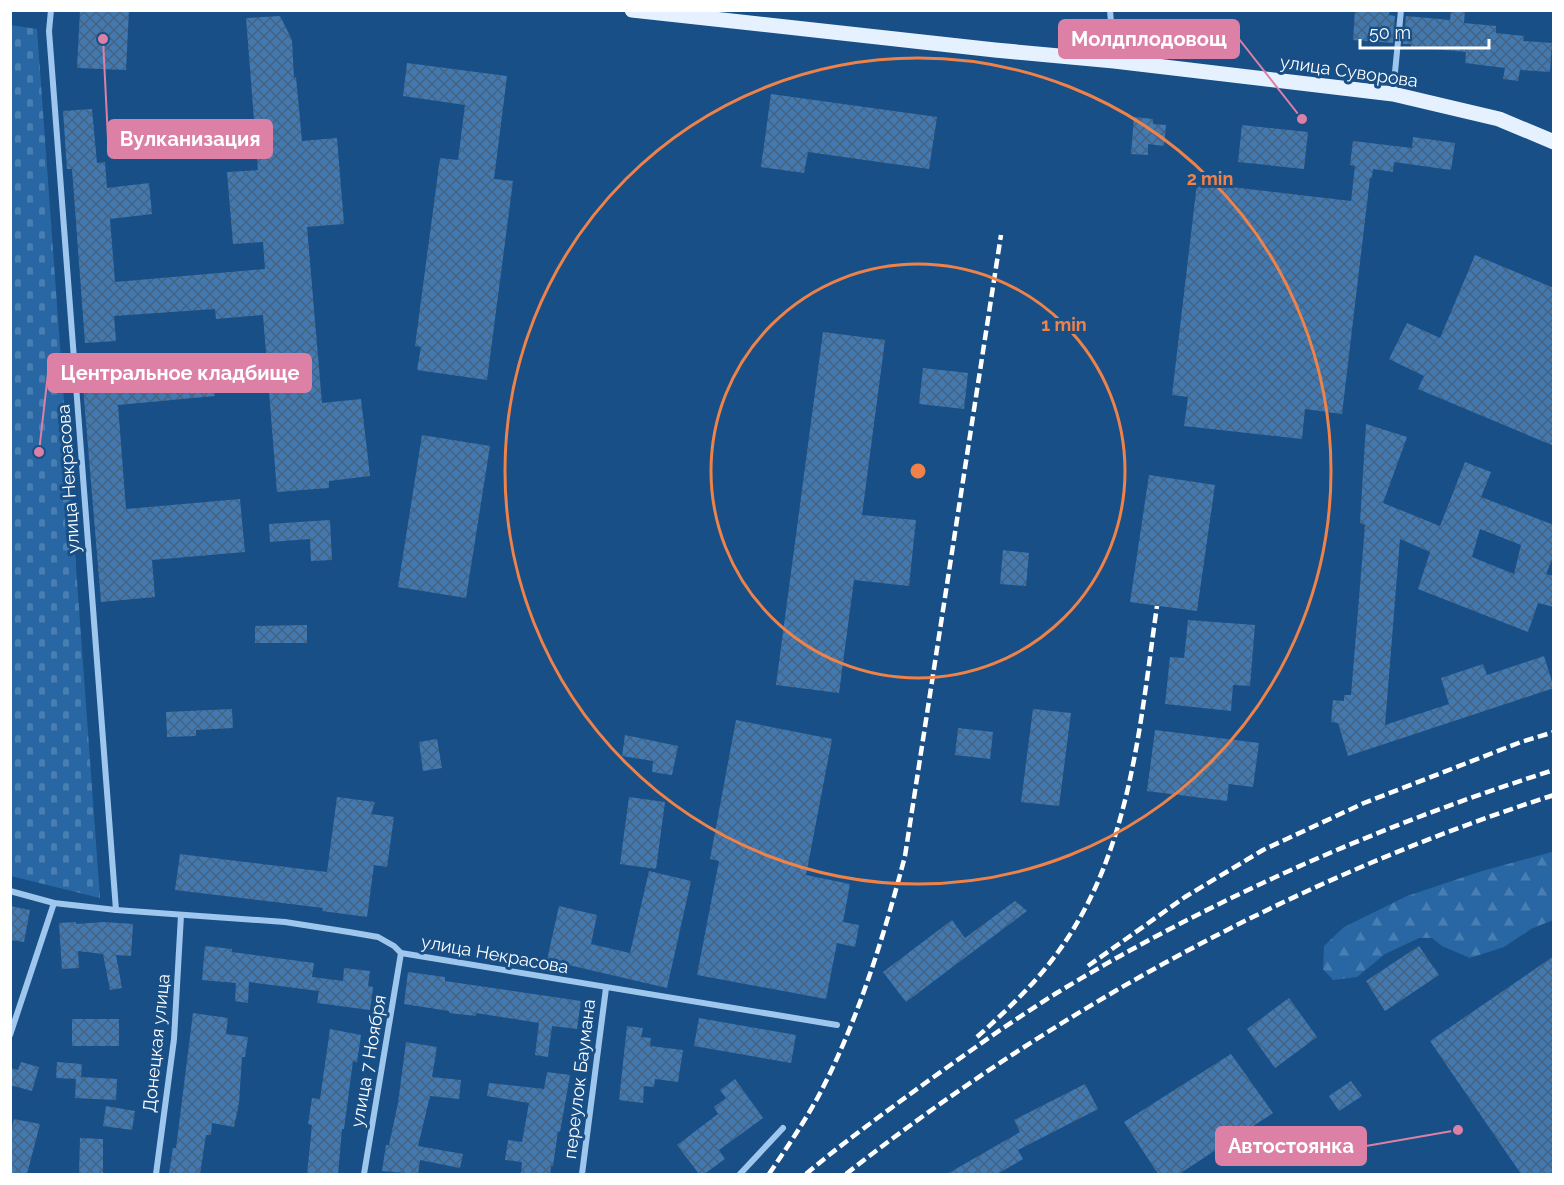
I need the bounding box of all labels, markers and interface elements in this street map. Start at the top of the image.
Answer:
scale bar [1360,12,1489,50]
callout: Молдплодовощ [1059,20,1239,58]
text: 50 m [1369,22,1411,43]
text: Молдплодовощ [1071,27,1227,51]
street label: улица Суворова [1279,51,1419,91]
callout: Вулканизация [108,120,272,158]
text: Вулканизация [120,127,260,151]
text: 2 min [1187,168,1233,189]
text: 1 min [1041,314,1087,335]
callout: Центральное кладбище [48,354,311,392]
text: Центральное кладбище [61,361,299,385]
street label: улица Некрасова [52,404,84,554]
centre of rings [908,461,928,481]
street label: улица Некрасова [420,931,570,977]
street label: Донецкая улица [138,973,174,1113]
street label: улица 7 Ноября [346,993,390,1129]
street label: переулок Баумана [559,998,599,1160]
callout: Автостоянка [1216,1127,1366,1165]
text: Автостоянка [1228,1134,1354,1158]

